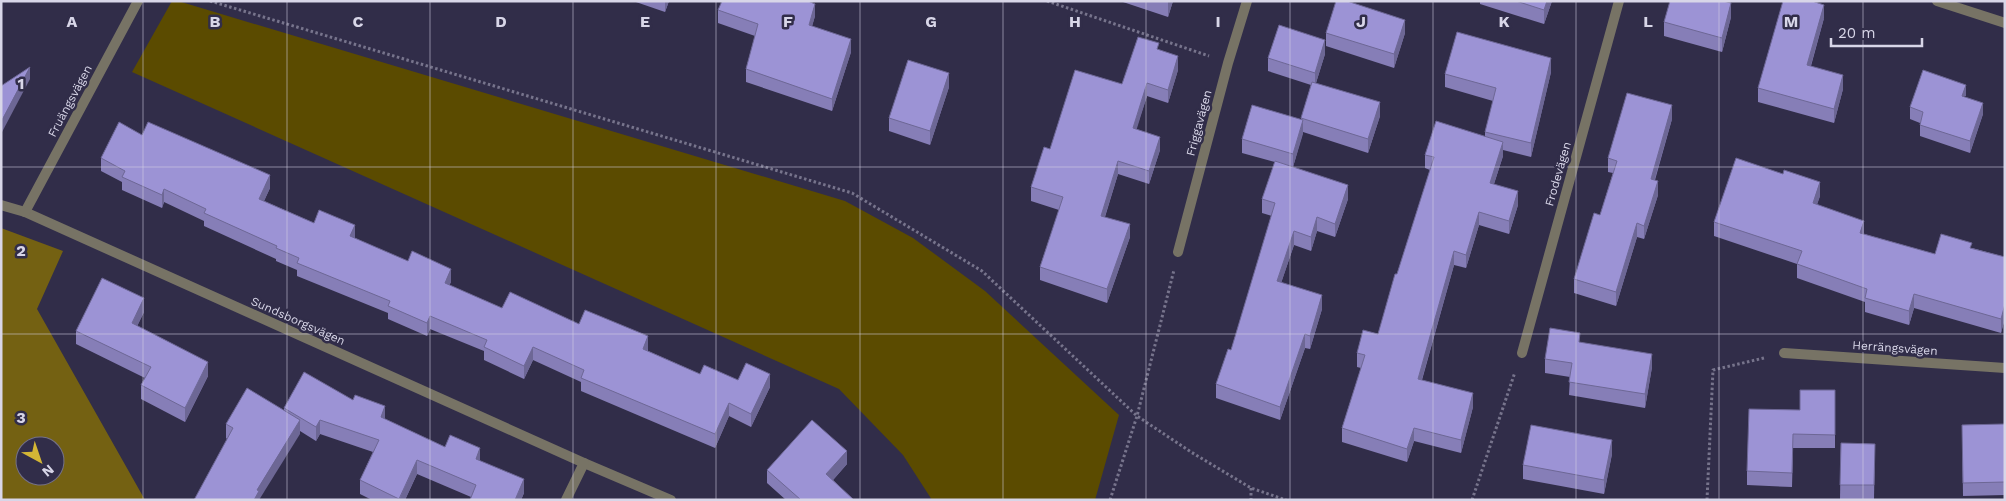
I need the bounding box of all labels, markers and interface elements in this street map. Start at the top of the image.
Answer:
text: A [67,12,78,31]
text: B [210,12,221,31]
text: C [353,12,364,31]
text: D [495,12,507,31]
text: E [640,12,650,31]
text: F [783,12,793,31]
text: G [925,12,937,31]
text: H [1069,12,1081,31]
text: I [1215,12,1221,31]
text: J [1356,12,1366,31]
text: K [1498,12,1510,31]
text: L [1643,12,1653,31]
text: M [1784,12,1798,31]
scale bar [1831,15,1922,47]
text: 20 m [1838,24,1876,42]
street label: Fruängsvägen [45,63,95,139]
text: 1 [18,74,24,93]
street label: Friggavägen [1183,88,1215,158]
street label: Frodevägen [1542,140,1574,208]
text: 2 [16,241,26,260]
street label: Sundsborgsvägen [249,294,347,348]
street label: Herrängsvägen [1852,338,1938,358]
text: 3 [16,408,26,427]
north arrow [15,436,65,486]
text: N [39,461,57,480]

